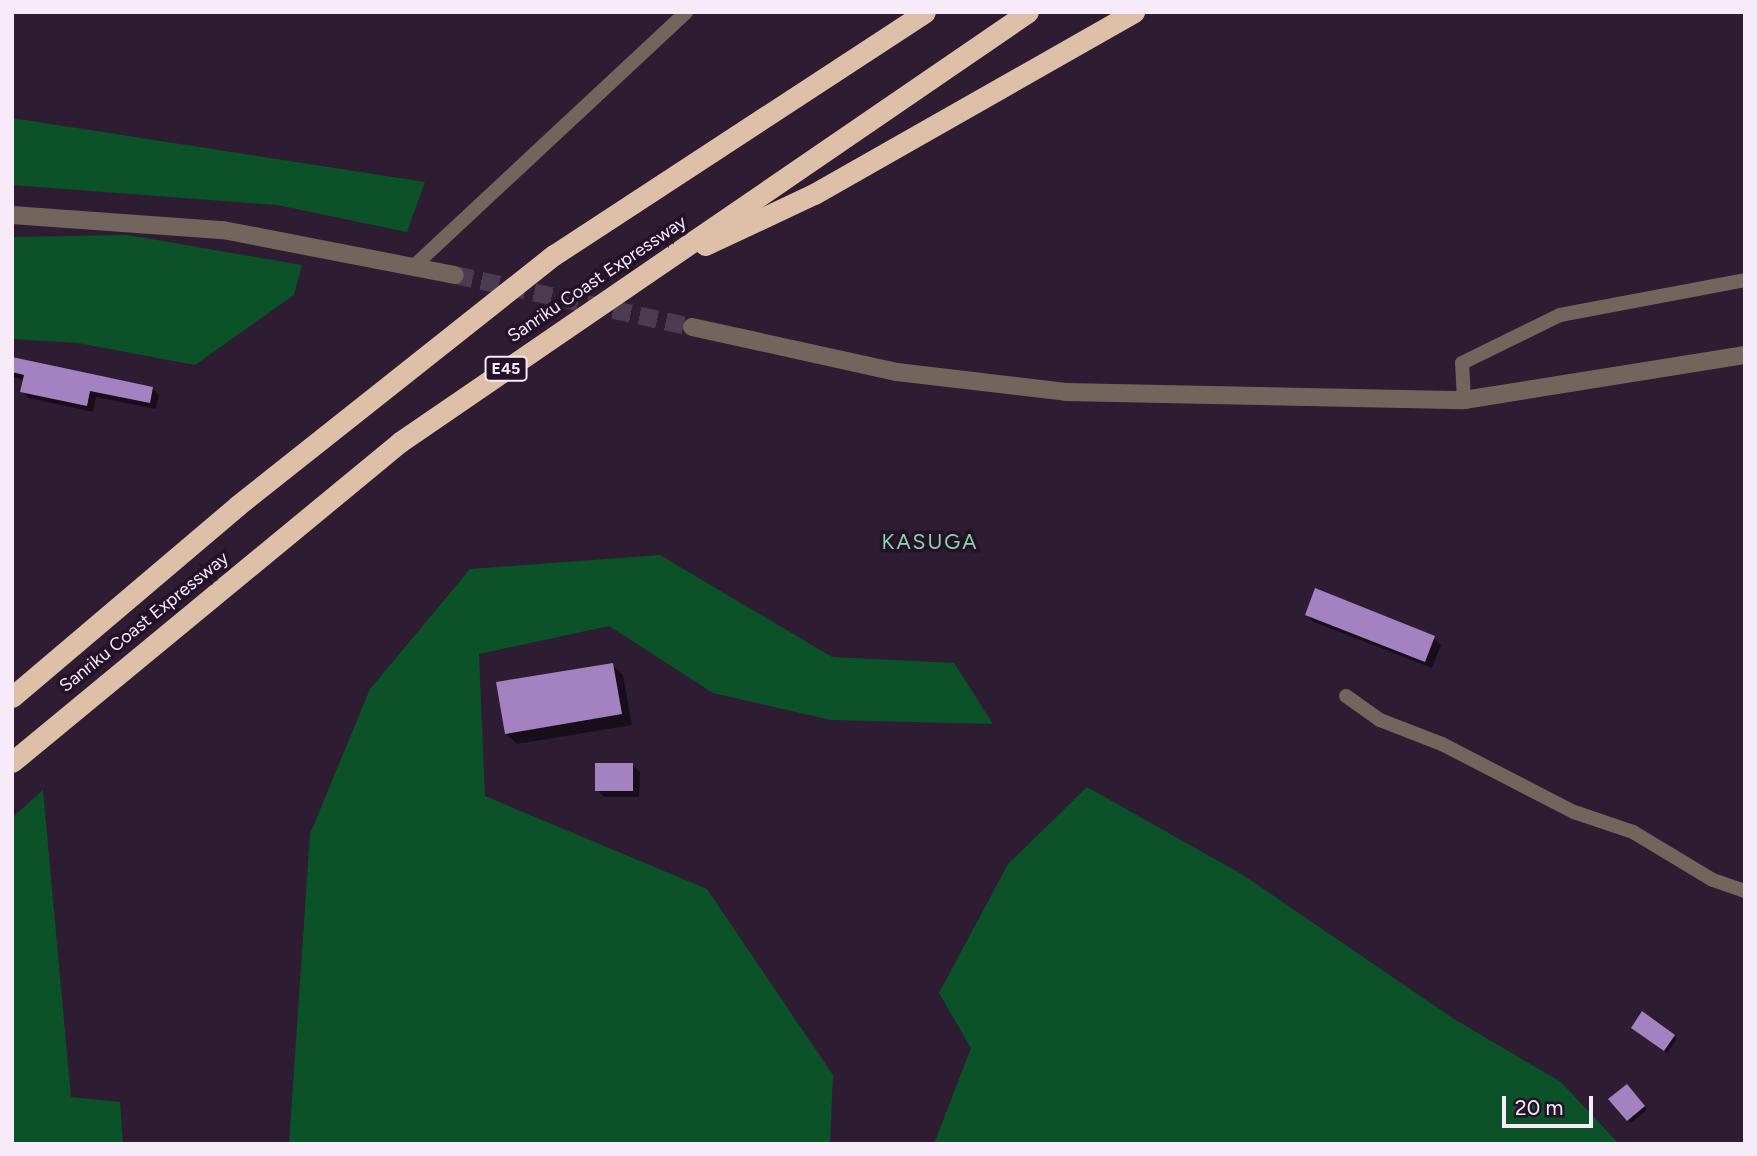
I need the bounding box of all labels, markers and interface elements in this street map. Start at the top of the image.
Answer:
street label: Sanriku Coast Expressway [504,211,690,347]
road number: E45 [483,356,529,382]
district label: KASUGA [882,529,978,555]
street label: Sanriku Coast Expressway [55,547,233,697]
scale bar [1505,1082,1596,1126]
text: 20 m [1515,1095,1563,1120]

